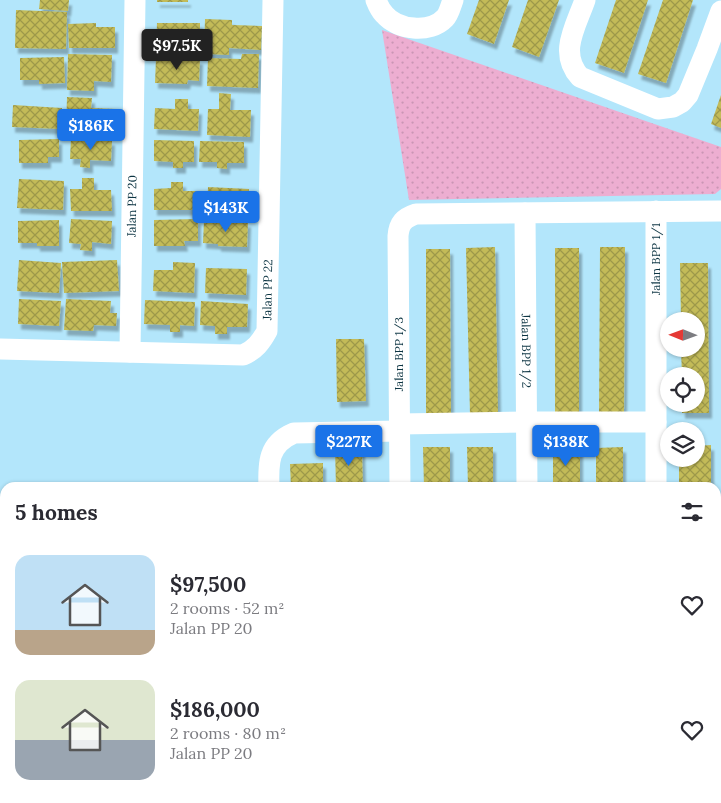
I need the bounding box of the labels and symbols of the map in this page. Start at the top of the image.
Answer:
pin: $97.5K [136,28,218,71]
pin: $186K [56,108,126,151]
street label: Jalan PP 20 [124,175,140,238]
pin: $143K [191,190,261,233]
street label: Jalan BPP 1/1 [648,223,664,296]
street label: Jalan PP 22 [259,259,275,321]
north arrow [660,312,705,358]
street label: Jalan BPP 1/2 [518,313,534,388]
street label: Jalan BPP 1/3 [391,316,407,392]
pin: $227K [314,424,384,467]
pin: $138K [531,424,601,467]

